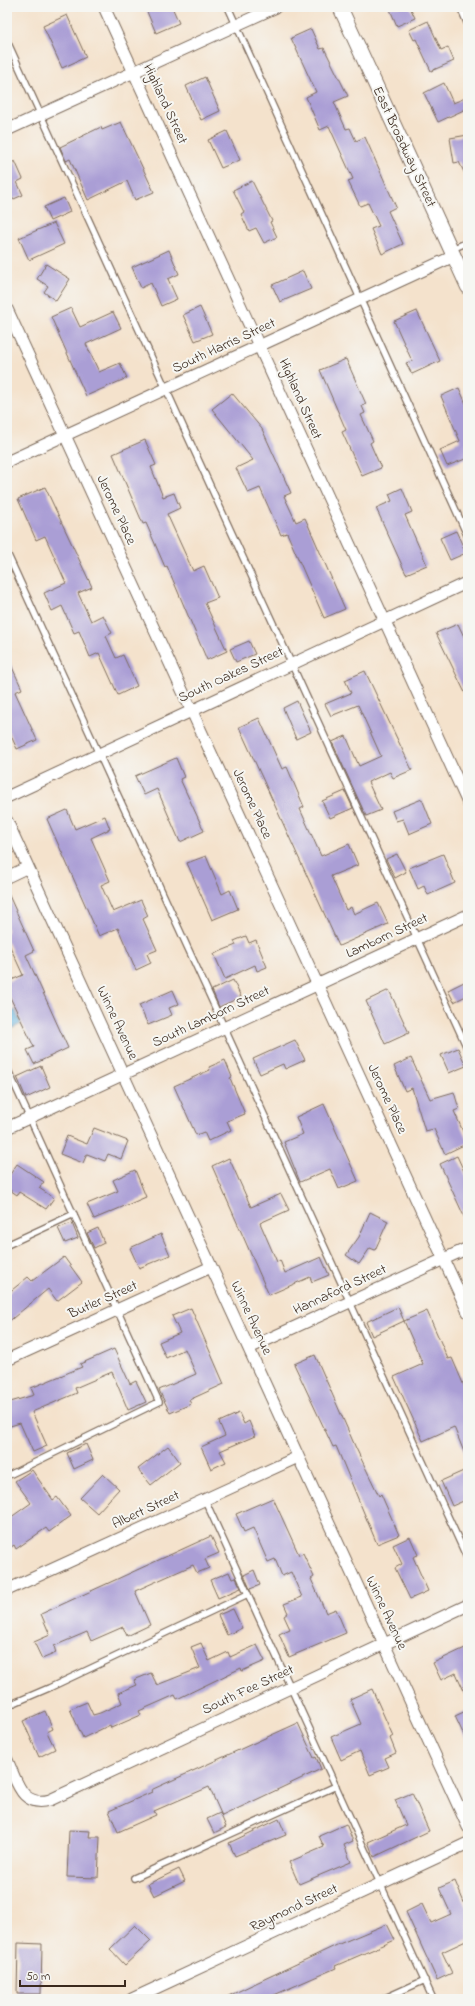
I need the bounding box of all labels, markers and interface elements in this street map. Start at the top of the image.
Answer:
street label: Highland Street [136,60,193,148]
street label: East Broadway Street [366,83,441,212]
street label: South Harris Street [169,313,279,379]
street label: Highland Street [272,355,327,443]
street label: Jerome Place [91,472,142,549]
street label: South Oakes Street [175,641,287,709]
street label: Jerome Place [227,766,278,843]
street label: Lamborn Street [343,908,432,964]
street label: South Lamborn Street [149,980,273,1053]
street label: Winne Avenue [91,983,144,1064]
street label: Jerome Place [362,1061,413,1138]
street label: Hannaford Street [290,1259,390,1321]
street label: Butler Street [64,1275,141,1325]
street label: Winne Avenue [225,1278,278,1359]
street label: Albert Street [109,1485,184,1535]
street label: Winne Avenue [360,1573,413,1654]
street label: South Fee Street [198,1659,298,1721]
street label: Raymond Street [247,1878,342,1938]
scale bar [20,1962,125,1988]
text: 50 m [26,1968,50,1986]

